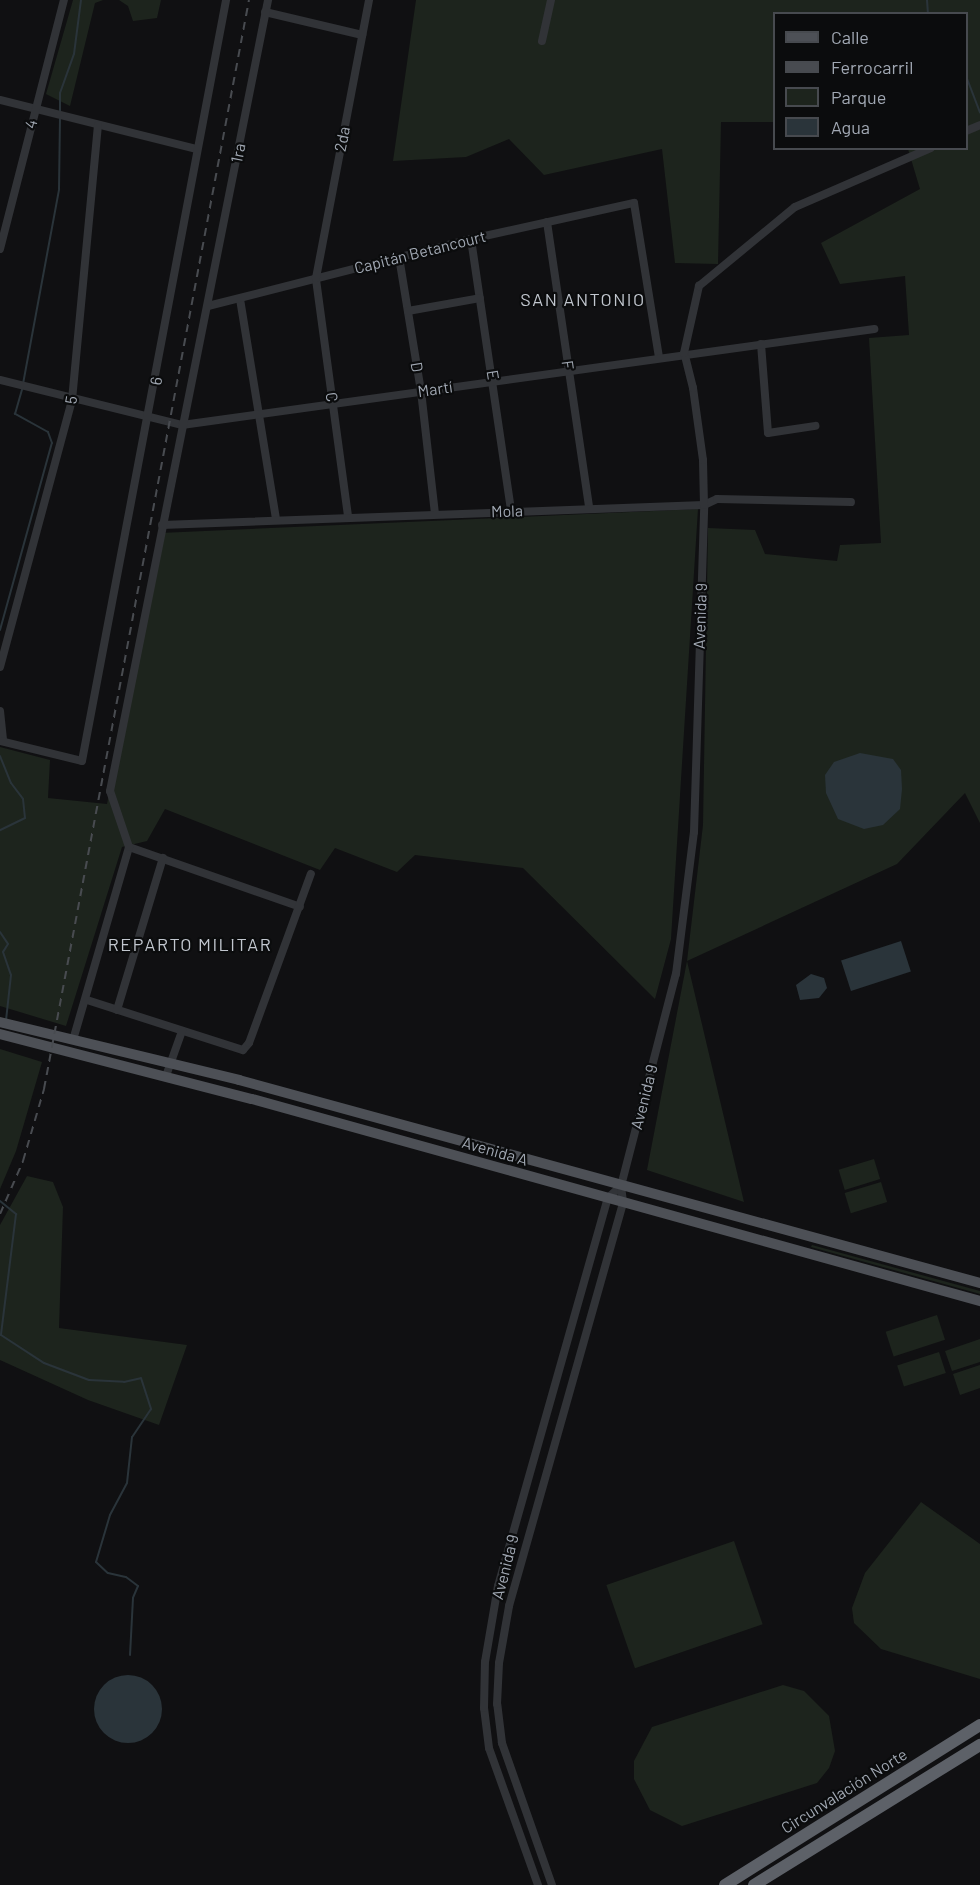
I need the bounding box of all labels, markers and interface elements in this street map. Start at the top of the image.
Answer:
legend [773,12,968,150]
text: Calle [831,26,869,48]
text: Ferrocarril [831,56,913,78]
text: Parque [831,86,886,108]
text: Agua [831,116,870,138]
street label: 4 [21,117,41,131]
street label: 2da [330,125,354,153]
street label: 1ra [227,142,249,164]
street label: Capitán Betancourt [352,226,488,278]
district label: SAN ANTONIO [520,288,646,310]
street label: F [558,359,578,371]
street label: D [407,361,427,373]
street label: E [483,369,503,381]
street label: 6 [146,375,166,387]
street label: Martí [416,377,454,401]
street label: C [322,391,342,403]
street label: 5 [61,394,81,406]
street label: Mola [491,501,523,521]
street label: Avenida 9 [689,583,711,649]
district label: REPARTO MILITAR [108,933,272,955]
street label: Avenida 9 [627,1063,661,1131]
street label: Avenida A [460,1132,530,1170]
street label: Avenida 9 [488,1533,522,1601]
street label: Circunvalación Norte [777,1744,911,1838]

